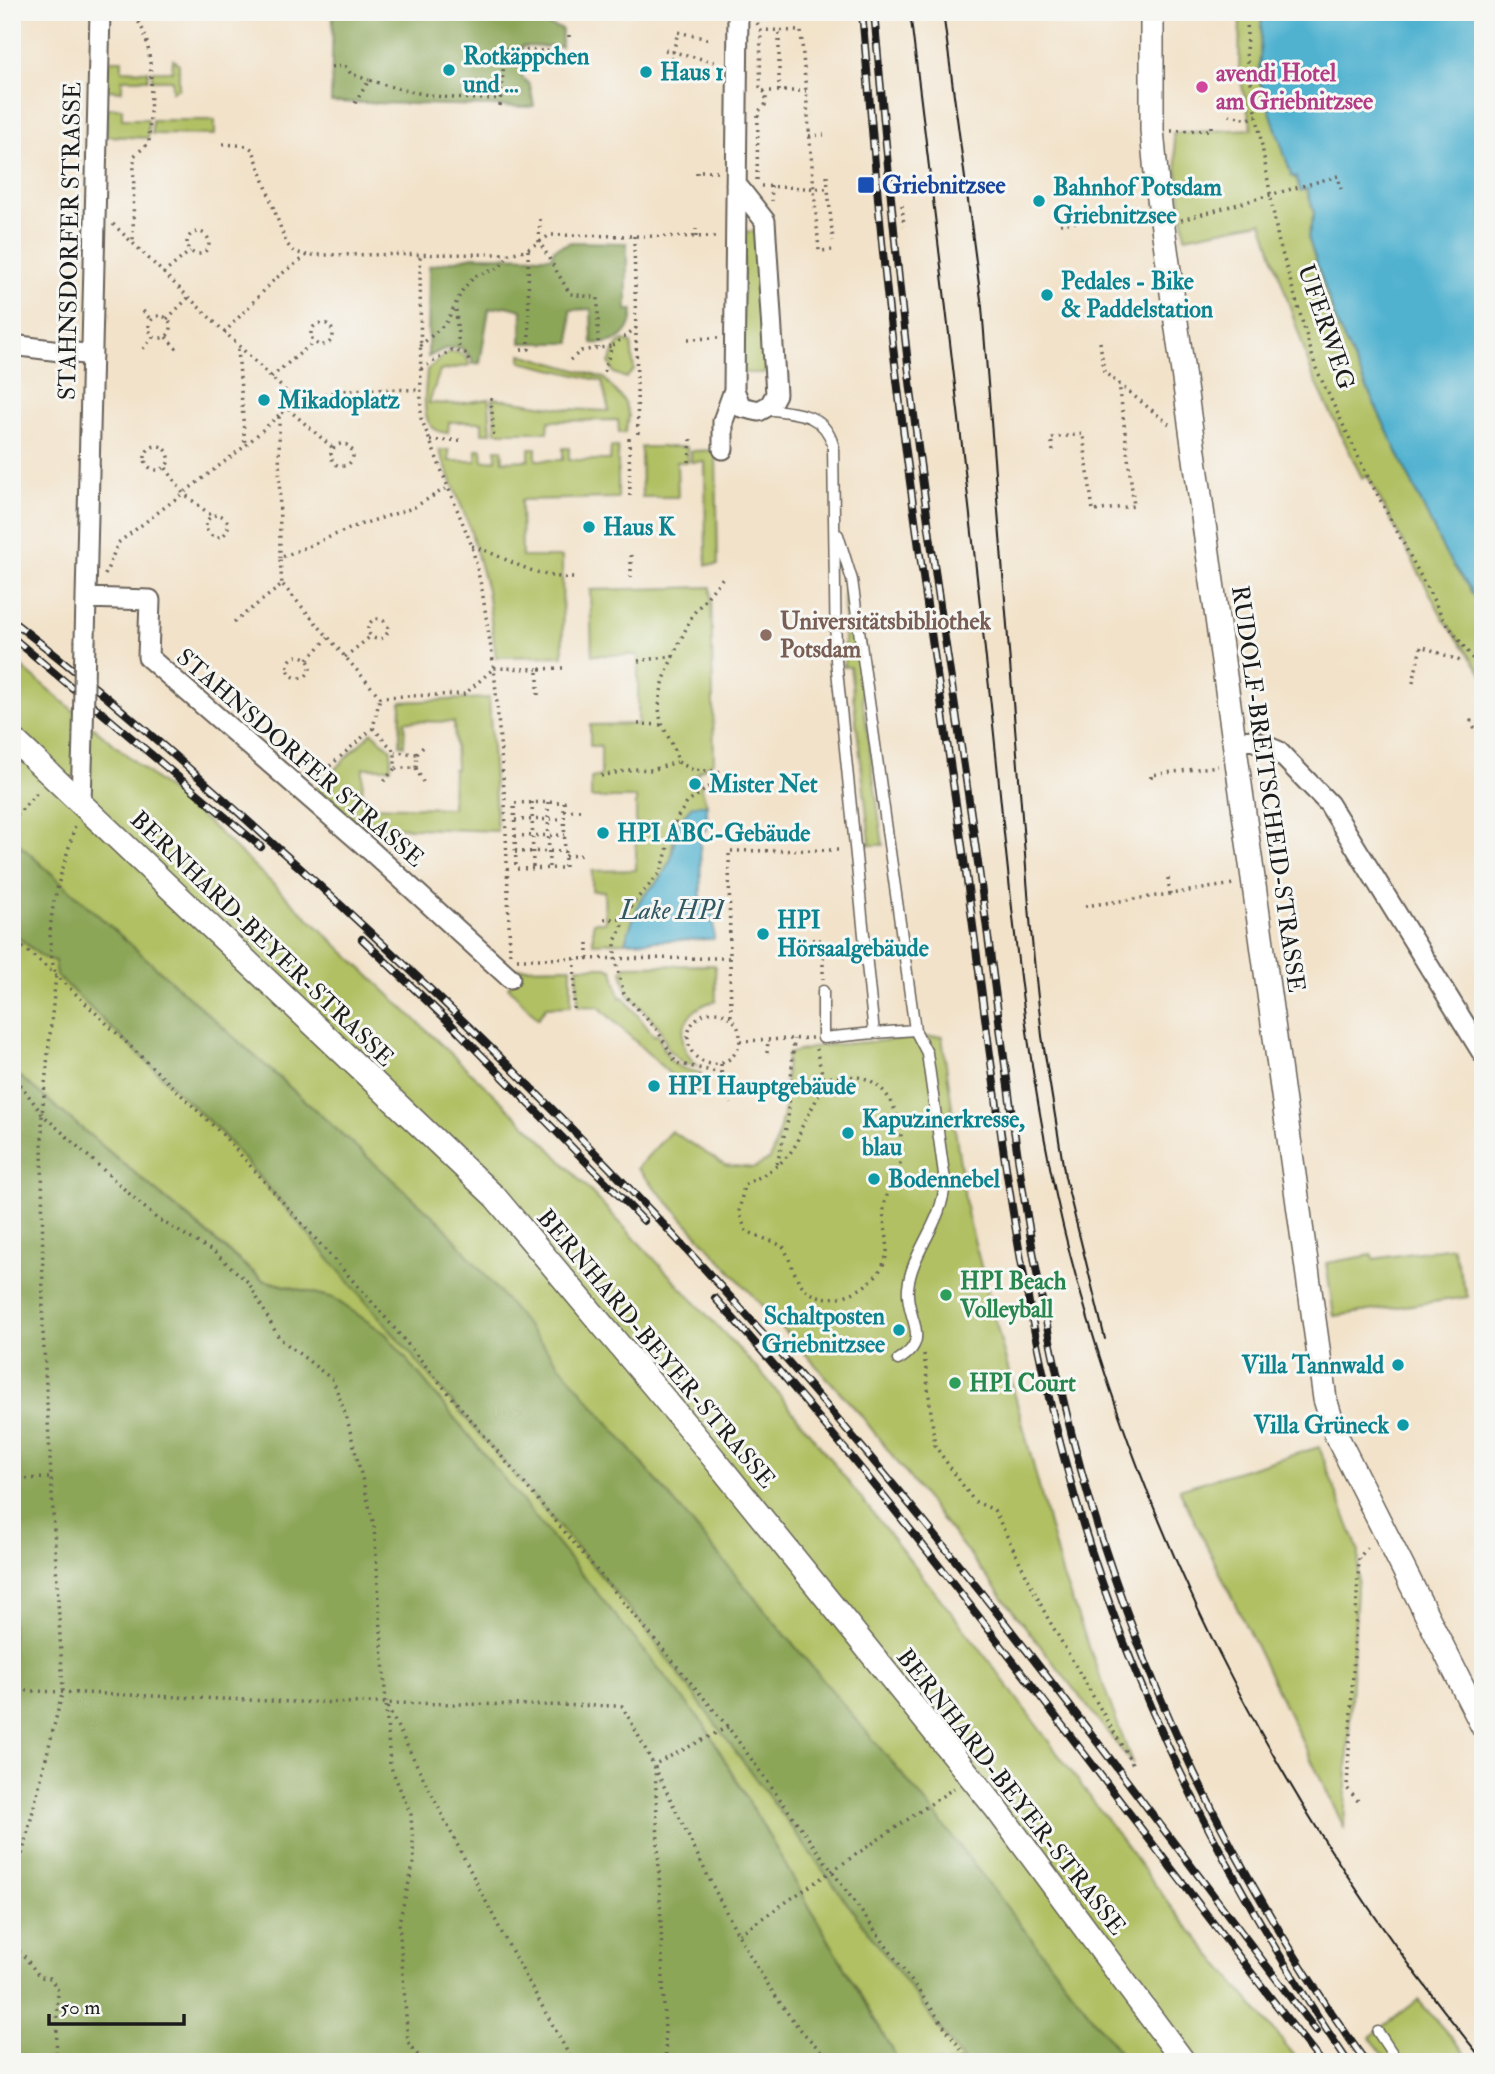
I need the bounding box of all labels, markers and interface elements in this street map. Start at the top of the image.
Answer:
place label: Rotkäppchen und ... [462,41,590,100]
place label: Haus 1 [660,57,724,88]
place label: avendi Hotel am Griebnitzsee [1216,58,1373,117]
marker: Rotkäppchen und ... [441,62,457,78]
marker: Haus 1 [638,64,654,80]
marker: avendi Hotel am Griebnitzsee [1194,79,1210,95]
street label: STAHNSDORFER STRASSE [52,82,88,400]
place label: Griebnitzsee [882,170,1006,201]
place label: Bahnhof Potsdam Griebnitzsee [1053,172,1222,231]
marker: Griebnitzsee [856,175,876,195]
marker: Bahnhof Potsdam Griebnitzsee [1031,193,1047,209]
street label: UFERWEG [1290,260,1362,394]
place label: Pedales - Bike & Paddelstation [1061,266,1214,325]
marker: Pedales - Bike & Paddelstation [1039,287,1055,303]
place label: Mikadoplatz [277,385,400,416]
marker: Mikadoplatz [256,392,272,408]
place label: Haus K [603,512,676,543]
marker: Haus K [581,519,597,535]
street label: RUDOLF-BREITSCHEID-STRASSE [1224,584,1312,994]
place label: Universitätsbibliothek Potsdam [780,606,991,665]
marker: Universitätsbibliothek Potsdam [758,627,774,643]
street label: STAHNSDORFER STRASSE [170,642,430,874]
place label: Mister Net [708,769,818,800]
marker: Mister Net [687,776,703,792]
street label: BERNHARD-BEYER-STRASSE [123,804,401,1074]
place label: HPI ABC-Gebäude [617,818,810,849]
marker: HPI ABC-Gebäude [595,825,611,841]
water label: Lake HPI [619,895,728,927]
place label: HPI Hörsaalgebäude [777,905,929,964]
marker: HPI Hörsaalgebäude [755,926,771,942]
place label: HPI Hauptgebäude [668,1071,856,1102]
marker: HPI Hauptgebäude [646,1078,662,1094]
place label: Kapuzinerkresse, blau [861,1104,1025,1163]
marker: Kapuzinerkresse, blau [840,1125,856,1141]
place label: Bodennebel [888,1164,1001,1195]
marker: Bodennebel [866,1171,882,1187]
street label: BERNHARD-BEYER-STRASSE [530,1203,782,1495]
place label: HPI Beach Volleyball [959,1266,1067,1325]
marker: HPI Beach Volleyball [938,1287,954,1303]
place label: Schaltposten Griebnitzsee [762,1301,886,1360]
marker: Schaltposten Griebnitzsee [891,1322,907,1338]
place label: Villa Tannwald [1241,1350,1384,1381]
marker: Villa Tannwald [1390,1357,1406,1373]
place label: HPI Court [969,1368,1076,1399]
marker: HPI Court [947,1375,963,1391]
place label: Villa Grüneck [1252,1410,1390,1441]
marker: Villa Grüneck [1395,1417,1411,1433]
street label: BERNHARD-BEYER-STRASSE [889,1643,1133,1941]
scale bar [49,1983,184,2027]
text: 50 m [60,1994,101,2021]

